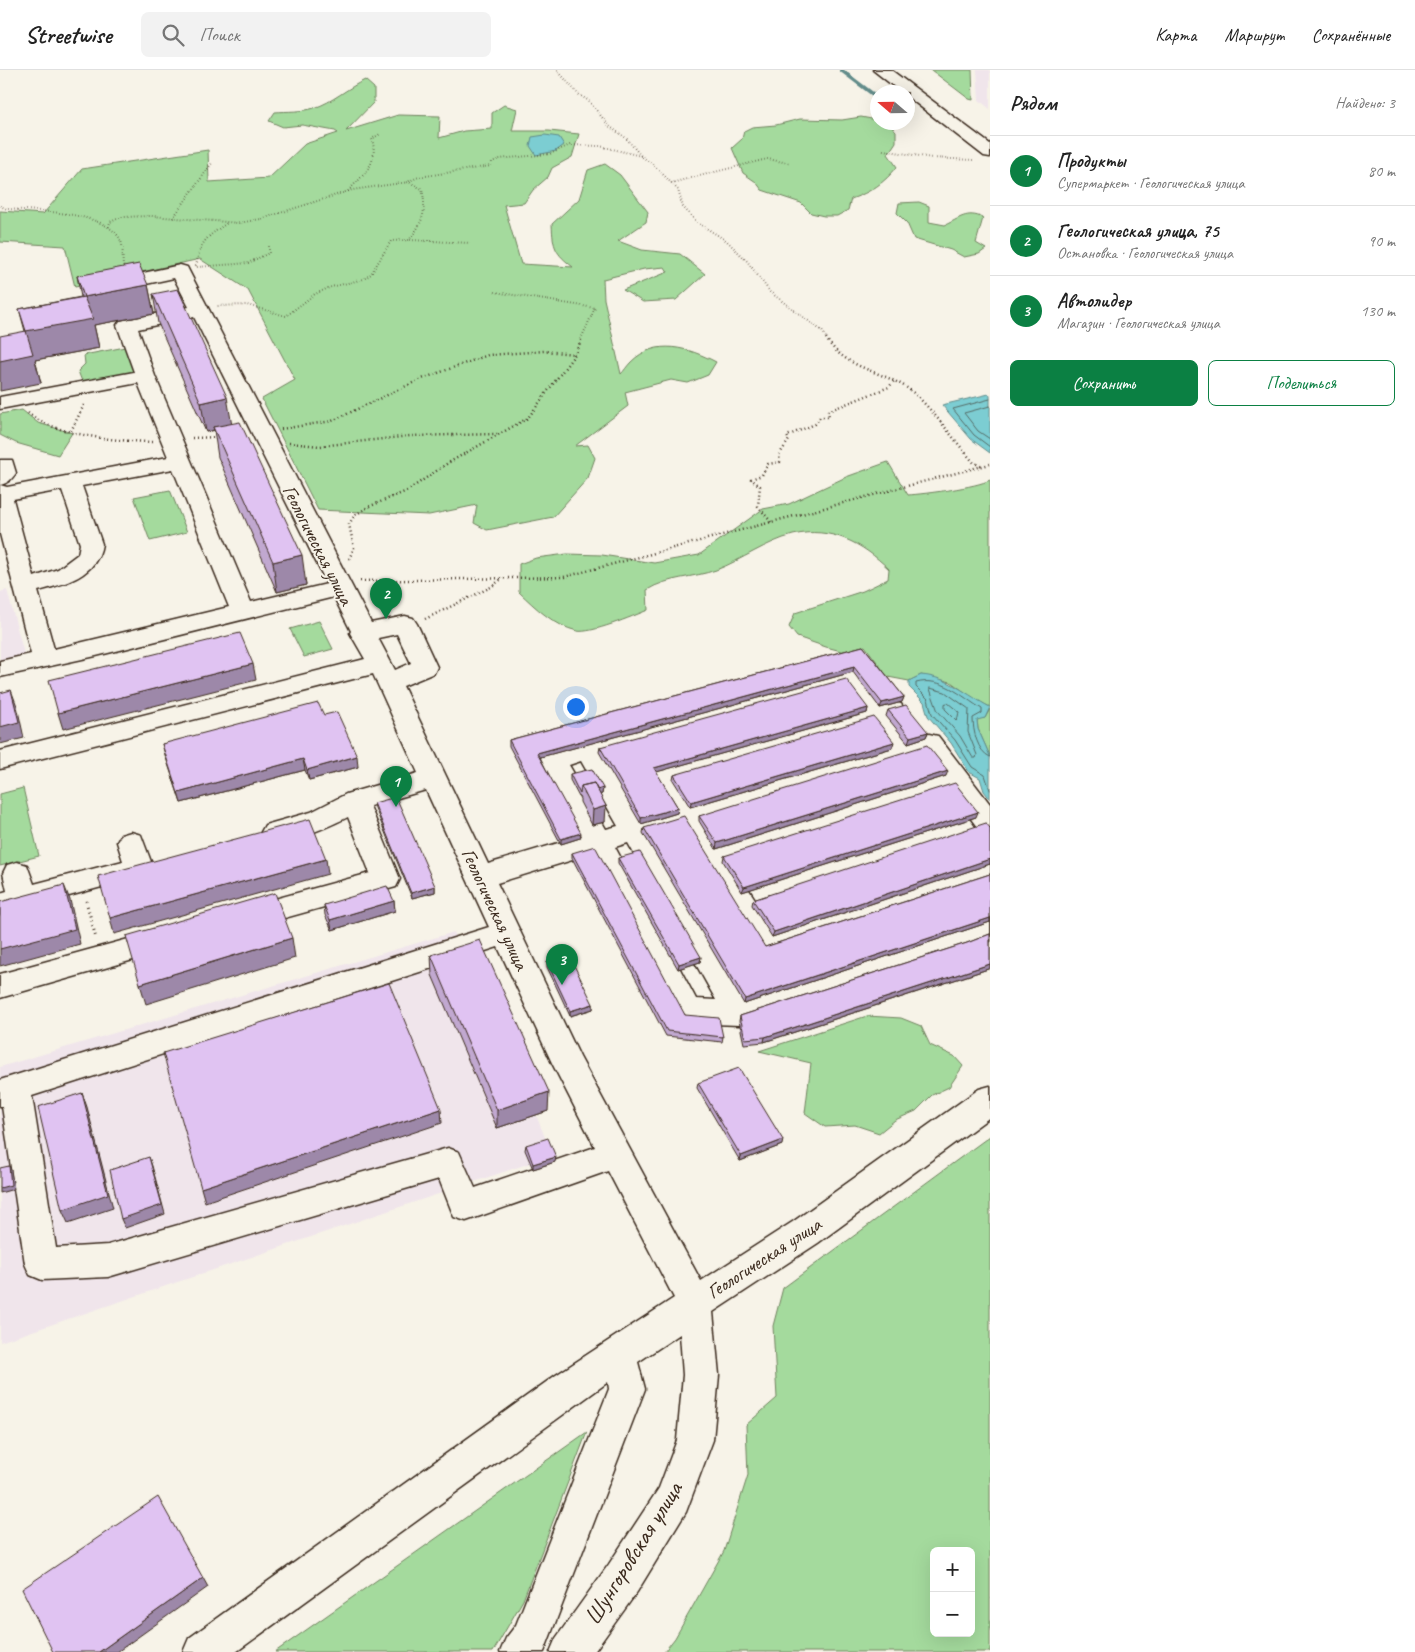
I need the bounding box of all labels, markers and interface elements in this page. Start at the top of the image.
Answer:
search box [141,12,491,57]
text: Streetwise [25,20,111,50]
icon: search [159,21,187,49]
text: Поиск [199,23,240,47]
text: Карта [1155,24,1196,46]
text: Маршрут [1224,24,1284,46]
text: Сохранённые [1312,24,1390,46]
north arrow [870,85,915,130]
text: Рядом [1010,90,1057,116]
text: Найдено: 3 [1335,93,1395,113]
text: Продукты [1057,149,1126,173]
text: 1 [1022,161,1030,181]
text: 80 m [1368,161,1395,181]
text: Супермаркет · Геологическая улица [1057,173,1244,193]
text: Геологическая улица, 75 [1057,219,1219,243]
text: 2 [1022,231,1030,251]
text: 90 m [1368,231,1395,251]
text: Остановка · Геологическая улица [1057,243,1233,263]
text: Автолидер [1057,289,1132,313]
text: 3 [1022,301,1030,321]
text: 130 m [1361,301,1395,321]
text: Магазин · Геологическая улица [1057,313,1220,333]
button: Сохранить [1010,360,1198,406]
button: Поделиться [1208,360,1395,406]
street label: Геологическая улица [277,481,360,610]
pin: 2 [370,578,402,619]
your location [563,694,589,720]
pin: 1 [380,766,412,807]
street label: Геологическая улица [456,844,535,975]
pin: 3 [546,944,578,985]
street label: Геологическая улица [702,1211,827,1304]
street label: Шунгоровская улица [577,1475,690,1630]
map controls [930,1547,975,1637]
button: + [930,1547,975,1592]
button: − [930,1592,975,1637]

